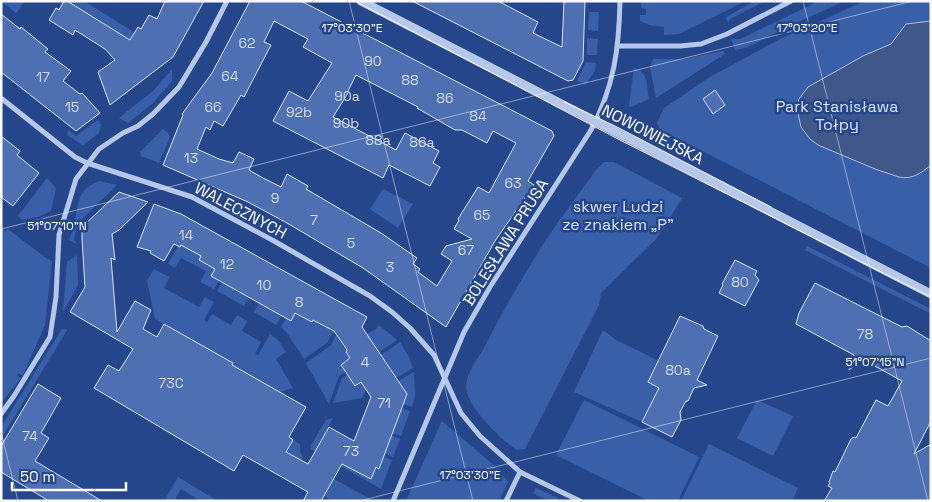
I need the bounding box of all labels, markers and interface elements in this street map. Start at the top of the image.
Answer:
text: 17°03'30"E [321,20,383,36]
text: 17°03'20"E [776,20,838,36]
house number: 62 [239,34,255,52]
house number: 90 [364,52,382,70]
house number: 64 [221,67,239,85]
house number: 17 [36,68,50,86]
house number: 88 [401,71,419,89]
house number: 90a [334,87,360,105]
house number: 86 [436,89,454,107]
park label: Park Stanisława Tołpy [776,96,898,135]
house number: 15 [65,98,79,116]
house number: 66 [204,98,222,116]
street label: NOWOWIEJSKA [598,100,707,169]
house number: 92b [286,103,312,121]
house number: 84 [469,107,487,125]
house number: 90b [333,114,359,132]
house number: 88a [365,131,391,149]
house number: 86a [409,133,435,151]
house number: 13 [184,149,198,167]
house number: 63 [504,174,522,192]
street label: BOLESŁAWA PRUSA [458,175,553,310]
street label: WALECZNYCH [191,177,291,244]
house number: 9 [271,189,279,207]
park label: skwer Ludzi ze znakiem „P” [562,196,674,235]
house number: 65 [474,206,490,224]
house number: 7 [310,211,318,229]
text: 51°07'10"N [27,218,87,234]
house number: 14 [179,226,194,244]
house number: 5 [347,234,355,252]
house number: 67 [458,241,474,259]
house number: 12 [220,255,234,273]
house number: 3 [386,258,394,276]
house number: 80 [731,273,749,291]
house number: 10 [257,276,271,294]
house number: 8 [295,293,304,311]
house number: 78 [857,325,874,343]
house number: 4 [361,353,370,371]
text: 51°07'15"N [845,354,905,370]
house number: 80a [665,361,691,379]
house number: 73C [158,374,184,392]
house number: 71 [377,394,391,412]
house number: 74 [22,427,38,445]
house number: 73 [343,442,359,460]
scale bar [12,460,126,492]
text: 50 m [20,467,55,486]
text: 17°03'30"E [439,467,501,483]

